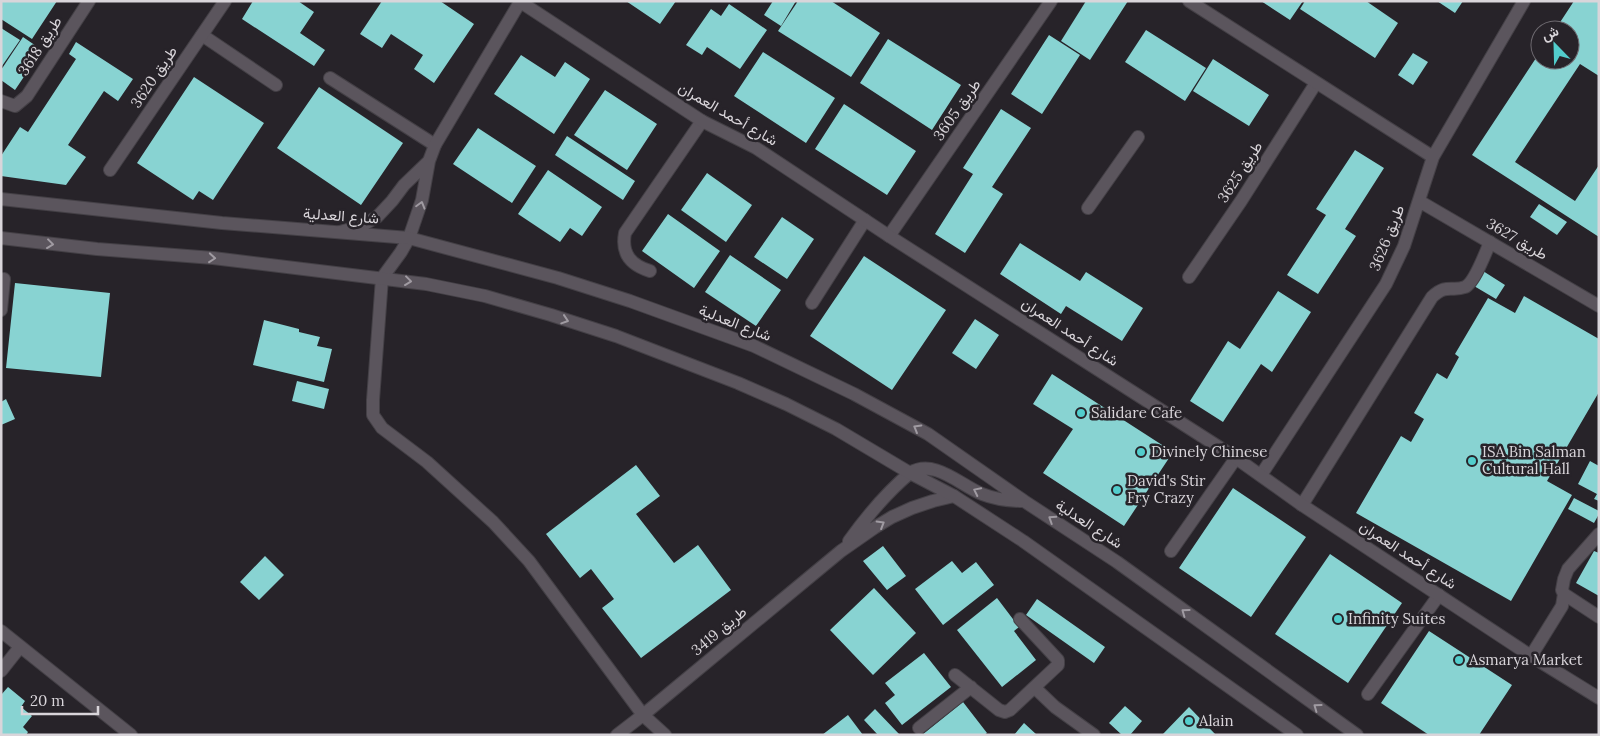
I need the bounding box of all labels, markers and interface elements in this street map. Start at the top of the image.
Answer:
street label: طريق 3618 [13,12,67,79]
north arrow [1530,20,1580,70]
text: ش [1539,21,1561,45]
street label: طريق 3620 [126,42,182,112]
street label: طريق 3605 [929,75,985,145]
street label: شارع أحمد العمران [674,77,781,151]
street label: طريق 3625 [1213,137,1267,206]
one-way arrow [415,201,425,209]
street label: طريق 3626 [1365,202,1409,274]
street label: شارع العدلية [302,203,380,230]
street label: طريق 3627 [1483,213,1552,265]
one-way arrow [46,238,54,249]
one-way arrow [208,252,216,263]
one-way arrow [403,276,412,286]
street label: شارع أحمد العمران [1017,293,1122,372]
street label: شارع العدلية [696,300,774,347]
one-way arrow [561,314,569,324]
place label: Salidare Cafe [1091,403,1182,422]
marker: Salidare Cafe [1075,407,1087,419]
one-way arrow [914,424,923,434]
place label: Divinely Chinese [1151,442,1267,461]
place label: ISA Bin Salman Cultural Hall [1482,442,1586,478]
marker: Divinely Chinese [1135,446,1147,458]
marker: ISA Bin Salman Cultural Hall [1466,455,1478,467]
place label: David's Stir Fry Crazy [1127,471,1206,507]
marker: David's Stir Fry Crazy [1111,484,1123,496]
one-way arrow [973,487,982,498]
street label: شارع العدلية [1051,495,1126,554]
one-way arrow [1048,516,1057,525]
street label: شارع أحمد العمران [1355,516,1460,595]
one-way arrow [876,520,885,530]
street label: طريق 3419 [687,602,751,660]
one-way arrow [1181,609,1191,618]
place label: Infinity Suites [1348,609,1445,628]
marker: Infinity Suites [1332,613,1344,625]
place label: Asmarya Market [1468,650,1583,669]
marker: Asmarya Market [1453,654,1465,666]
scale bar [22,684,99,716]
text: 20 m [30,691,65,710]
one-way arrow [1313,704,1322,713]
place label: Alain [1198,711,1234,730]
marker: Alain [1183,715,1195,727]

